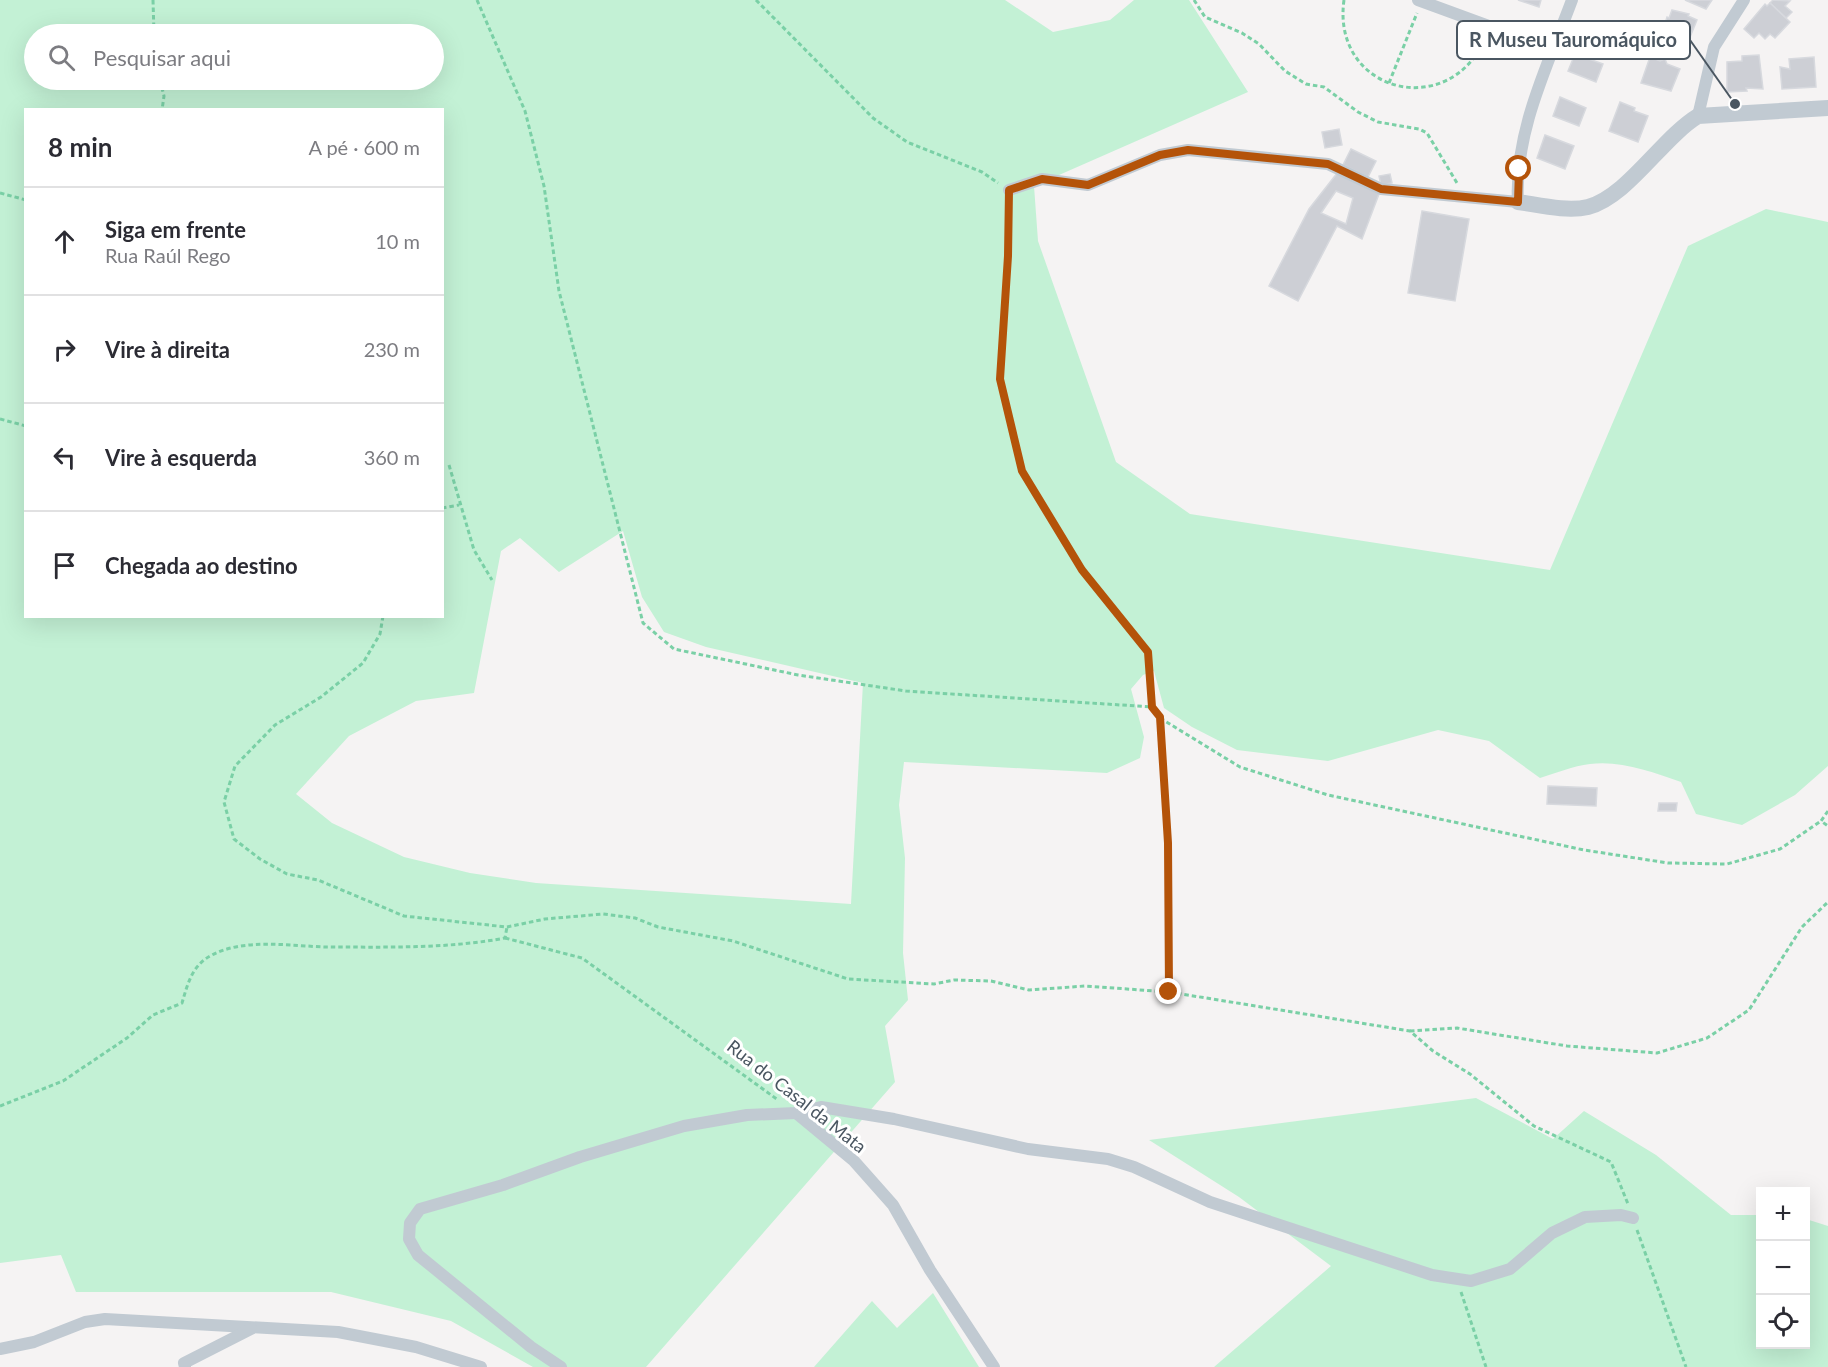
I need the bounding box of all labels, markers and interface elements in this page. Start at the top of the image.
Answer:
callout: R Museu Tauromáquico [1457,21,1690,59]
search box [24,24,444,90]
text: R Museu Tauromáquico [1469,27,1677,51]
icon: search [45,41,78,74]
text: Pesquisar aqui [93,44,231,71]
text: 8 min [48,131,112,163]
text: A pé · 600 m [308,135,420,159]
route start [1505,155,1531,181]
text: Siga em frente [105,216,246,243]
icon: ahead [48,225,81,258]
text: 10 m [375,229,420,253]
text: Rua Raúl Rego [105,243,231,267]
icon: right [48,333,81,366]
text: Vire à direita [105,336,230,363]
text: 230 m [364,337,420,361]
icon: left [48,441,81,474]
text: Vire à esquerda [105,444,257,471]
text: 360 m [364,445,420,469]
icon: arrive [48,549,81,582]
text: Chegada ao destino [105,552,298,579]
route end [1155,978,1181,1004]
street label: Rua do Casal da Mata [723,1035,871,1157]
map controls [1756,1187,1810,1349]
button: + [1756,1187,1810,1241]
button: − [1756,1241,1810,1295]
button: locate [1756,1295,1810,1349]

